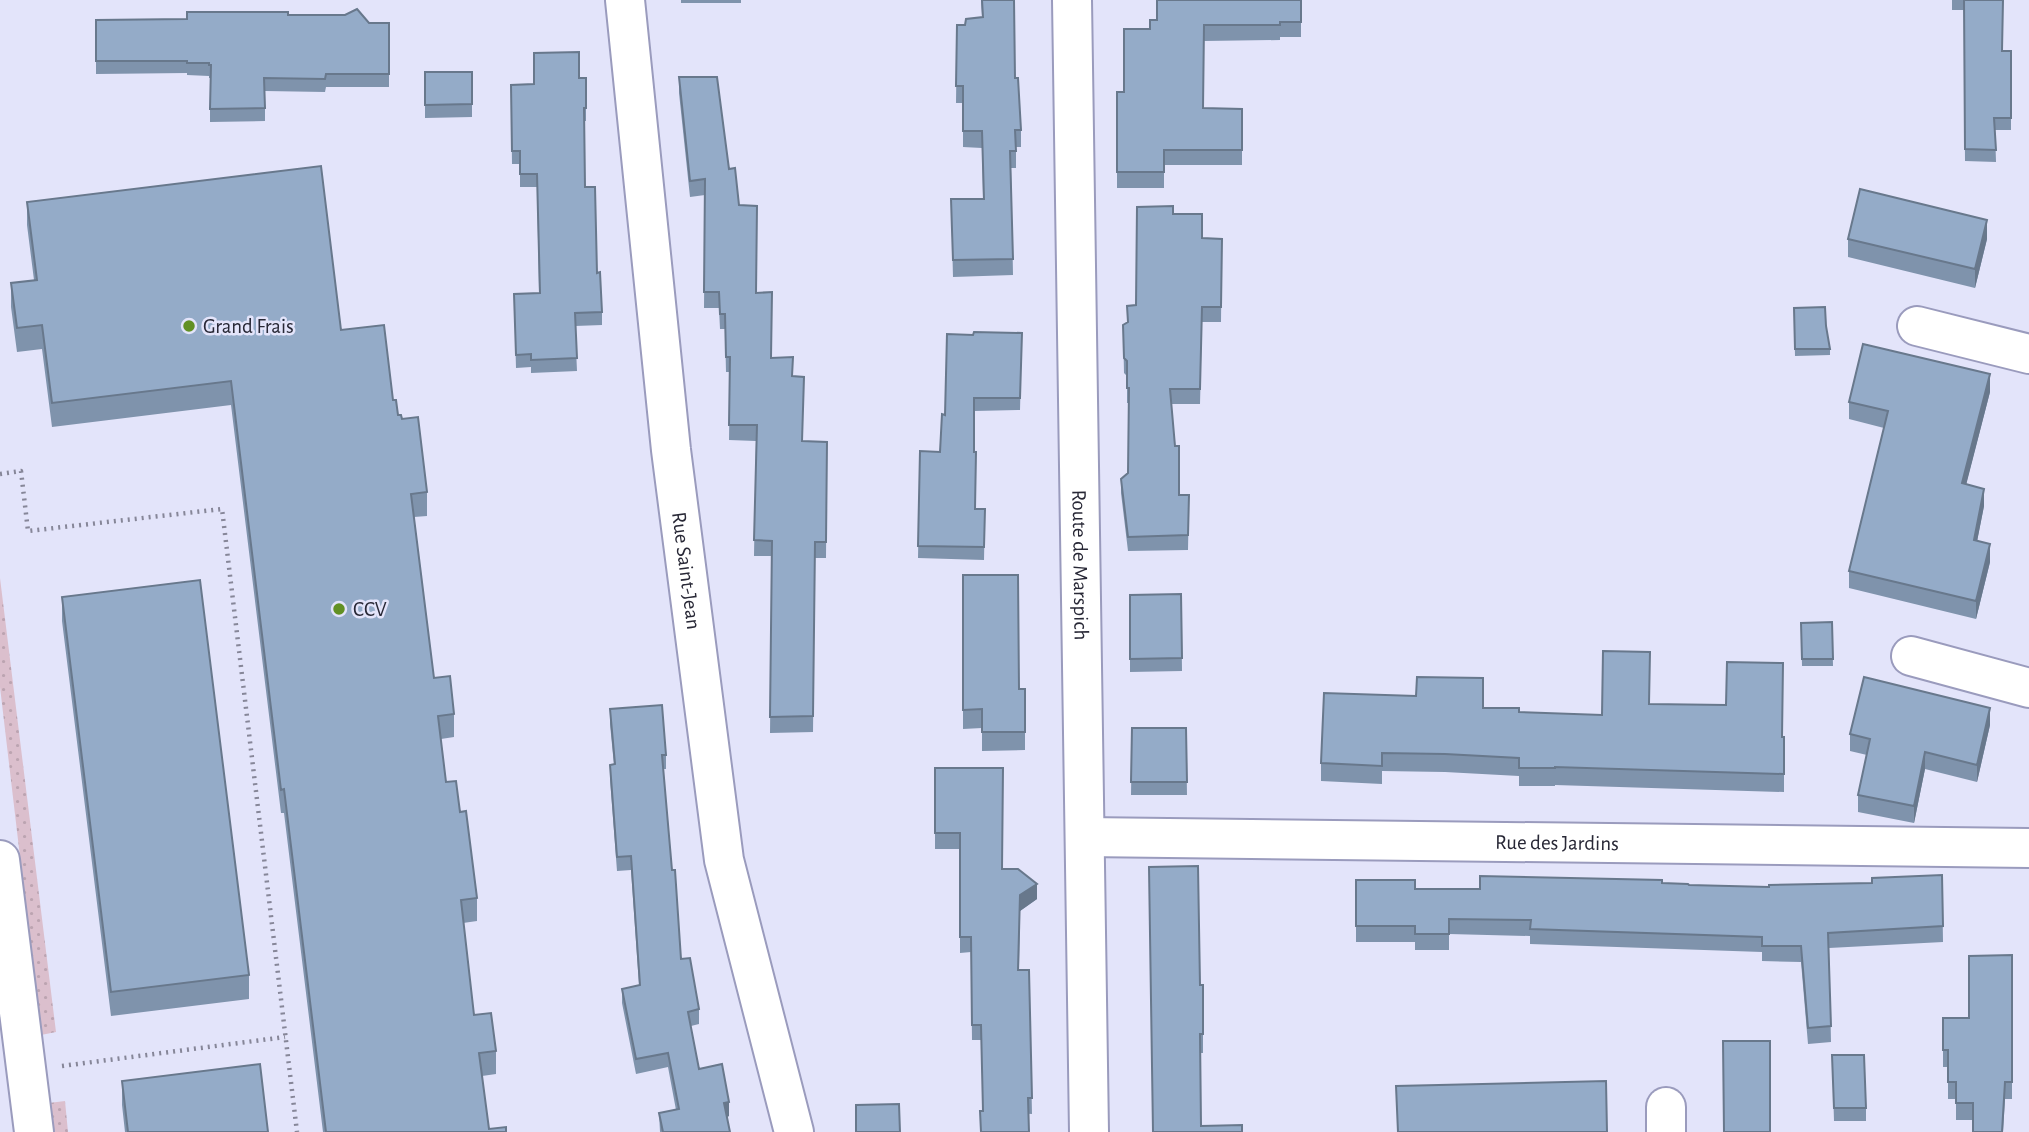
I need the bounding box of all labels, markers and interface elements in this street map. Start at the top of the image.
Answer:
place label: Grand Frais [203,316,294,337]
marker: Grand Frais [181,318,197,334]
street label: Route de Marspich [1069,489,1092,640]
street label: Rue Saint-Jean [669,510,705,631]
place label: CCV [353,599,387,620]
marker: CCV [331,601,347,617]
street label: Rue des Jardins [1495,831,1619,854]

